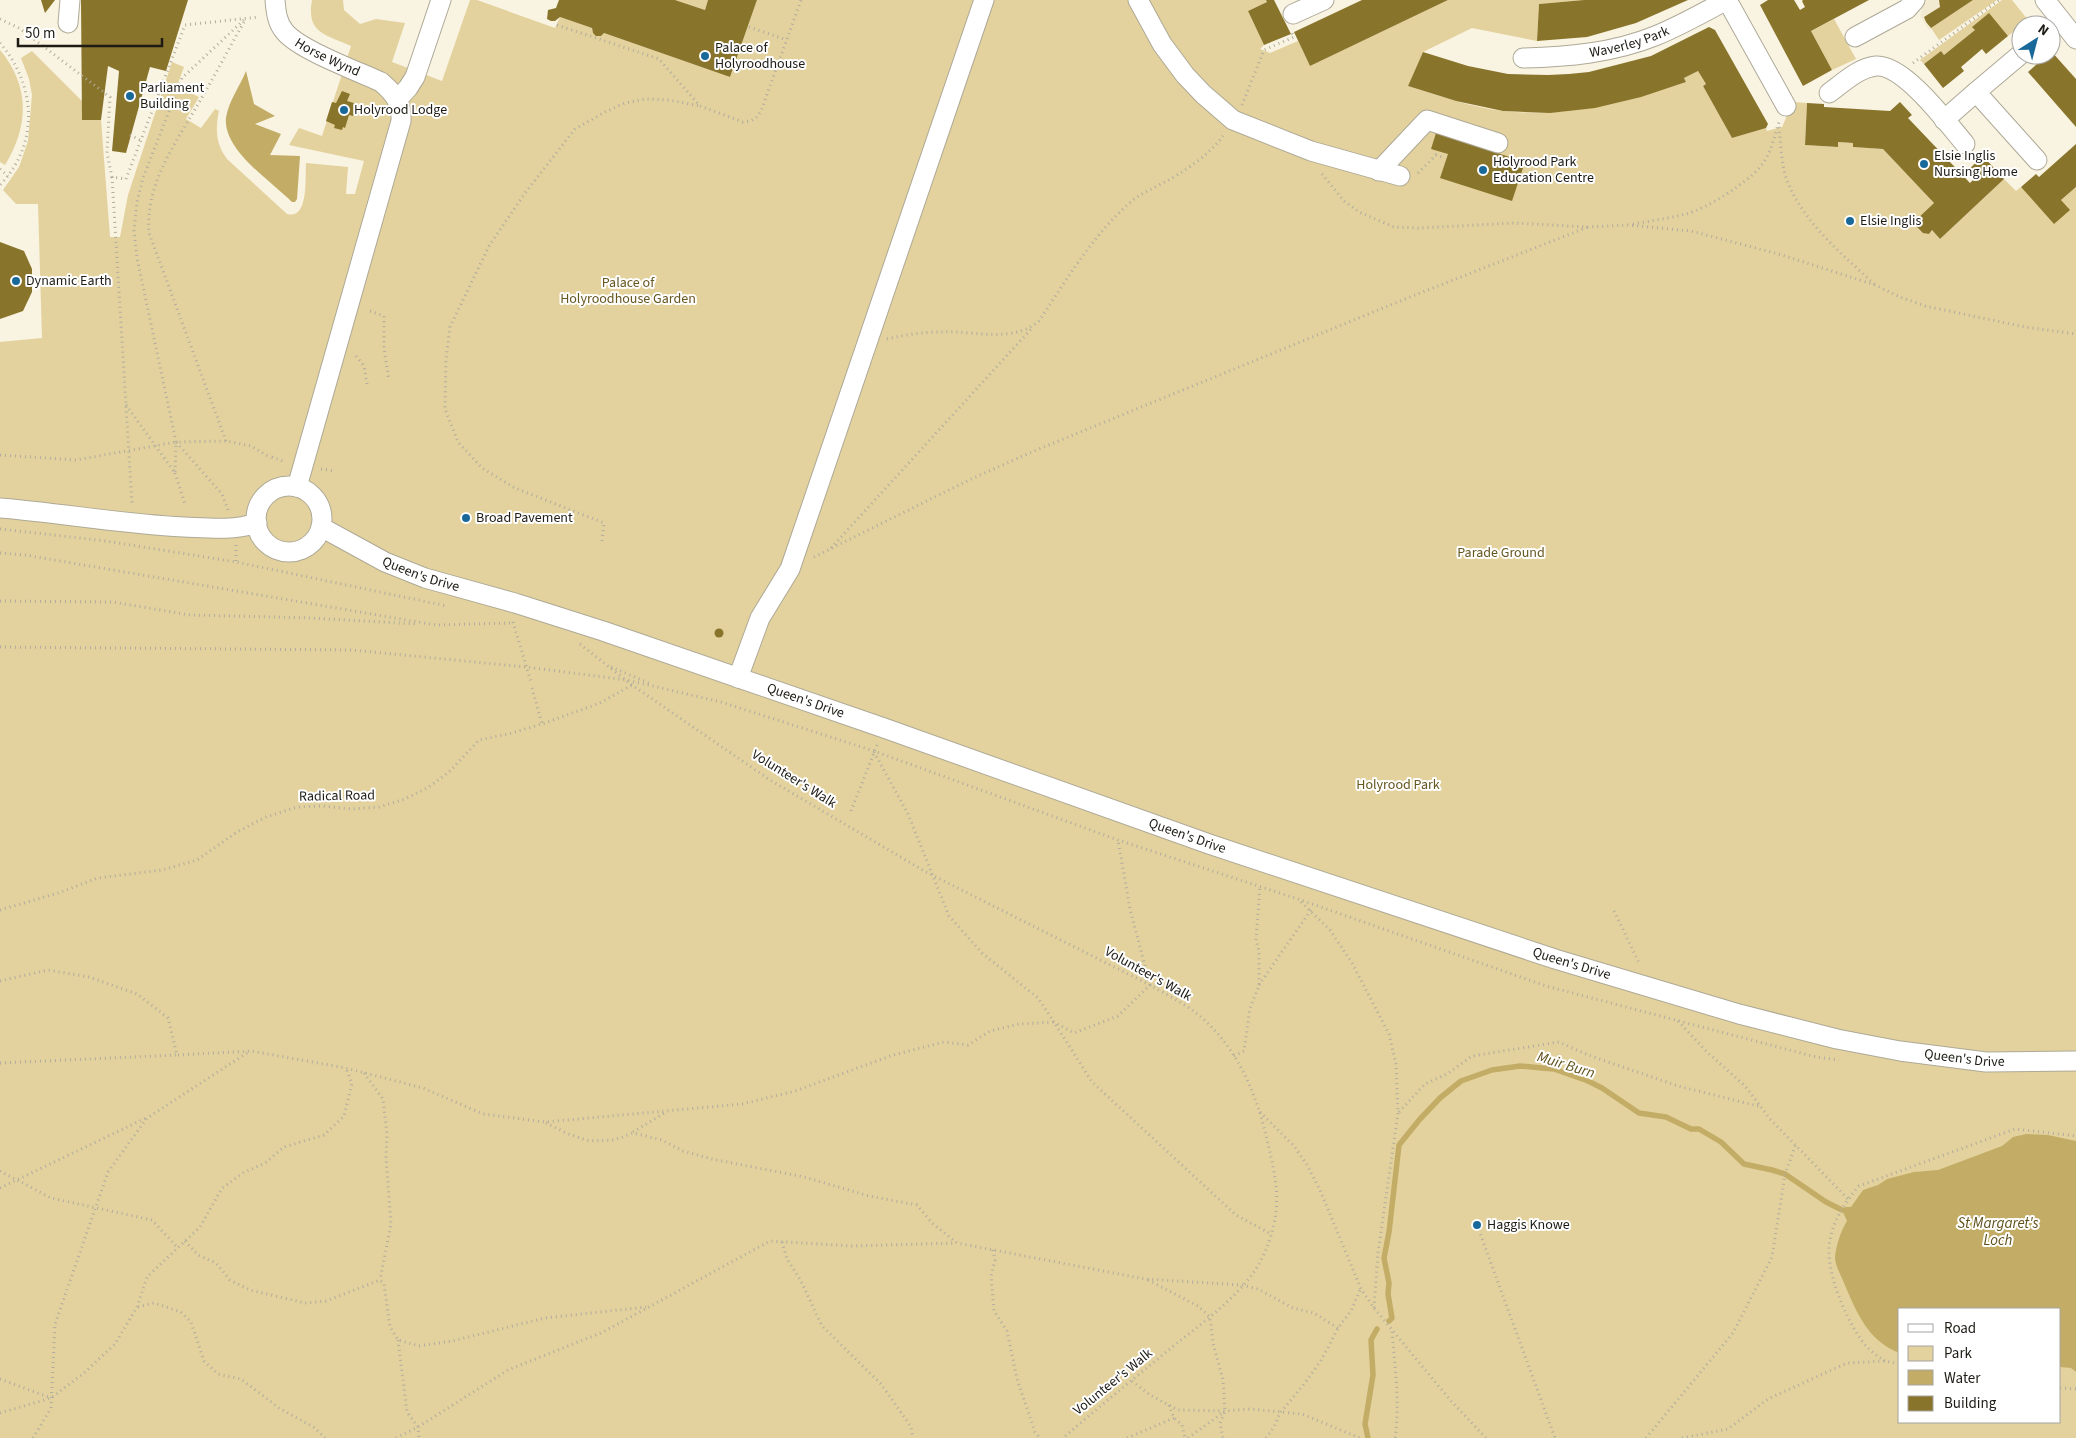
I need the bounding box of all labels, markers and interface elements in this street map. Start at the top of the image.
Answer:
scale bar [18,15,161,47]
north arrow [2011,15,2061,65]
text: N [2033,19,2053,41]
street label: Waverley Park [1588,21,1673,63]
text: 50 m [25,23,55,44]
street label: Horse Wynd [291,33,363,82]
place label: Palace of Holyroodhouse [715,38,805,74]
marker: Palace of Holyroodhouse [699,50,711,62]
place label: Parliament Building [140,78,205,114]
marker: Parliament Building [124,90,136,102]
place label: Holyrood Lodge [354,100,447,120]
marker: Holyrood Lodge [338,104,350,116]
place label: Elsie Inglis Nursing Home [1934,146,2018,182]
place label: Holyrood Park Education Centre [1493,152,1594,188]
marker: Elsie Inglis Nursing Home [1918,158,1930,170]
marker: Holyrood Park Education Centre [1477,164,1489,176]
place label: Elsie Inglis [1860,211,1921,231]
marker: Elsie Inglis [1844,215,1856,227]
place label: Dynamic Earth [26,271,112,291]
park label: Palace of Holyroodhouse Garden [560,273,696,309]
marker: Dynamic Earth [10,275,22,287]
place label: Broad Pavement [476,508,573,528]
marker: Broad Pavement [460,512,472,524]
park label: Parade Ground [1457,543,1545,563]
street label: Queen's Drive [379,552,462,597]
street label: Queen's Drive [764,678,847,724]
street label: Volunteer's Walk [748,745,840,813]
park label: Holyrood Park [1356,775,1440,795]
street label: Radical Road [299,785,375,807]
street label: Queen's Drive [1146,813,1229,859]
street label: Volunteer's Walk [1101,942,1195,1006]
street label: Queen's Drive [1530,942,1613,985]
street label: Queen's Drive [1923,1044,2005,1072]
water label: Muir Burn [1534,1046,1598,1084]
water label: St Margaret's Loch [1957,1213,2039,1251]
place label: Haggis Knowe [1487,1215,1570,1235]
marker: Haggis Knowe [1471,1219,1483,1231]
legend [1898,1308,2061,1423]
text: Road [1944,1318,1976,1339]
text: Park [1944,1343,1973,1364]
street label: Volunteer's Walk [1069,1344,1157,1420]
text: Water [1944,1368,1981,1389]
text: Building [1944,1393,1997,1414]

